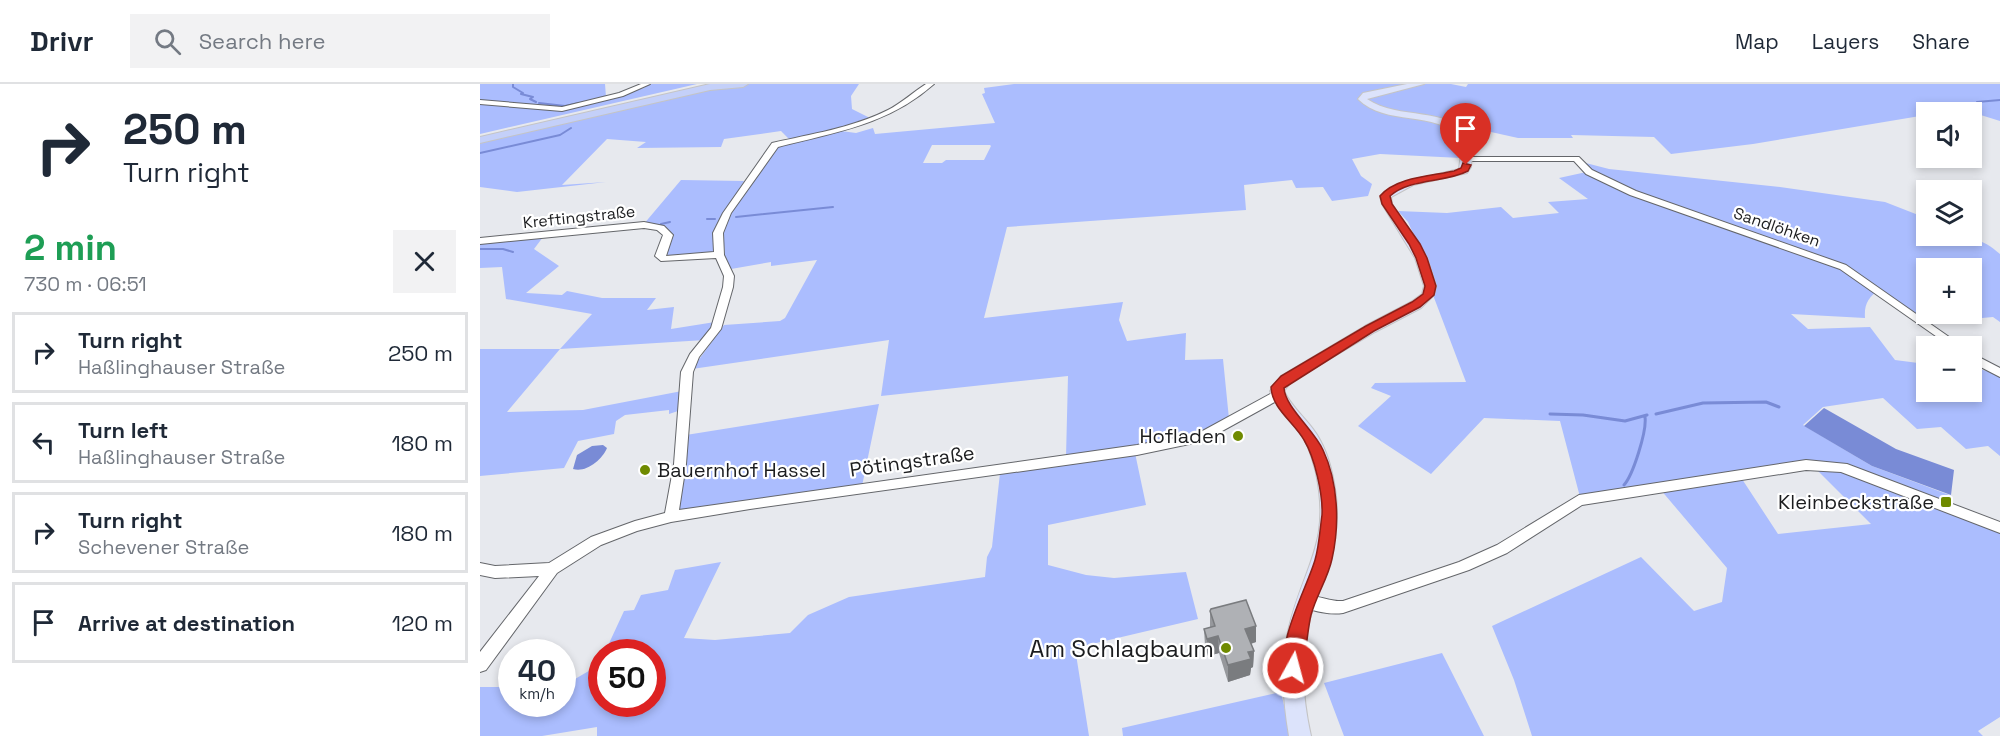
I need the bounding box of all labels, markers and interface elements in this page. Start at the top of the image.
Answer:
search box [130,14,550,68]
text: Drivr [30,23,94,59]
icon: search [151,25,184,58]
text: Search here [199,27,325,55]
text: Map [1735,28,1779,55]
text: Layers [1812,28,1879,55]
text: Share [1912,28,1970,55]
map controls [1916,102,1982,402]
button: sound [1916,102,1982,168]
text: 250 m [123,103,247,156]
pin [1440,103,1491,165]
icon: right [24,108,102,186]
icon: arrive [1449,112,1482,145]
text: Turn right [123,155,250,190]
button: layers [1916,180,1982,246]
street label: Kreftingstraße [522,201,636,233]
street label: Sandlöhken [1731,202,1823,252]
text: 2 min [24,225,117,271]
button: close [393,230,456,293]
button: + [1916,258,1982,324]
text: 730 m · 06:51 [24,271,147,297]
text: Turn right [78,326,183,354]
icon: right [27,336,60,369]
button: − [1916,336,1982,402]
text: 250 m [388,339,453,367]
text: Haßlinghauser Straße [78,354,285,380]
text: Turn left [78,416,168,444]
place label: Hofladen [1139,423,1226,449]
icon: left [27,426,60,459]
text: 180 m [391,429,453,457]
marker: Hofladen [1231,429,1245,443]
street label: Pötingstraße [848,439,976,483]
text: Haßlinghauser Straße [78,444,285,470]
place label: Bauernhof Hassel [657,457,826,483]
marker: Bauernhof Hassel [638,463,652,477]
place label: Kleinbeckstraße [1778,489,1934,515]
marker: Kleinbeckstraße [1939,495,1953,509]
text: Turn right [78,506,183,534]
icon: right [27,516,60,549]
text: 180 m [391,519,453,547]
text: Schevener Straße [78,534,249,560]
icon: arrive [27,606,60,639]
text: Arrive at destination [78,609,295,637]
text: 120 m [392,609,453,637]
place label: Am Schlagbaum [1029,633,1214,664]
position arrow [1261,636,1325,700]
speed limit sign: 50 [588,639,666,717]
marker: Am Schlagbaum [1219,641,1233,655]
text: 40 [518,651,556,690]
text: km/h [519,684,555,703]

